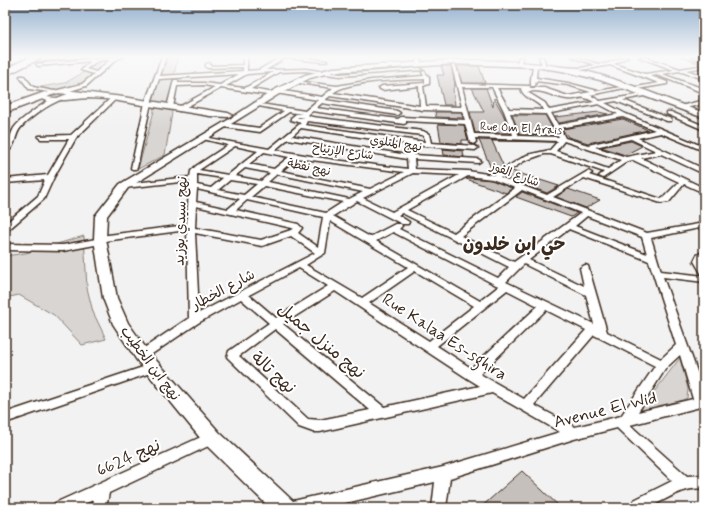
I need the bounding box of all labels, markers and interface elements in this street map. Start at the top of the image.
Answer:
street label: Rue Om El Arais [479,119,563,139]
street label: نهج المتلوي [369,132,423,156]
street label: شارع الإرتياح [311,140,374,164]
street label: نهج نفطة [286,156,332,180]
street label: شارع الفوز [487,158,541,191]
street label: نهج سيدي بوزيد [170,176,193,266]
district label: حي ابن خلدون [463,233,565,260]
street label: شارع الخطار [188,266,258,315]
street label: Rue Kalaa Es-sghira [376,288,511,388]
street label: نهج منزل جميل [273,298,370,384]
street label: نهج ابن الخطيب [116,323,184,404]
street label: نهج تالة [246,347,300,399]
street label: Avenue El Wid [551,387,659,433]
street label: نهج 6624 [93,434,164,482]

